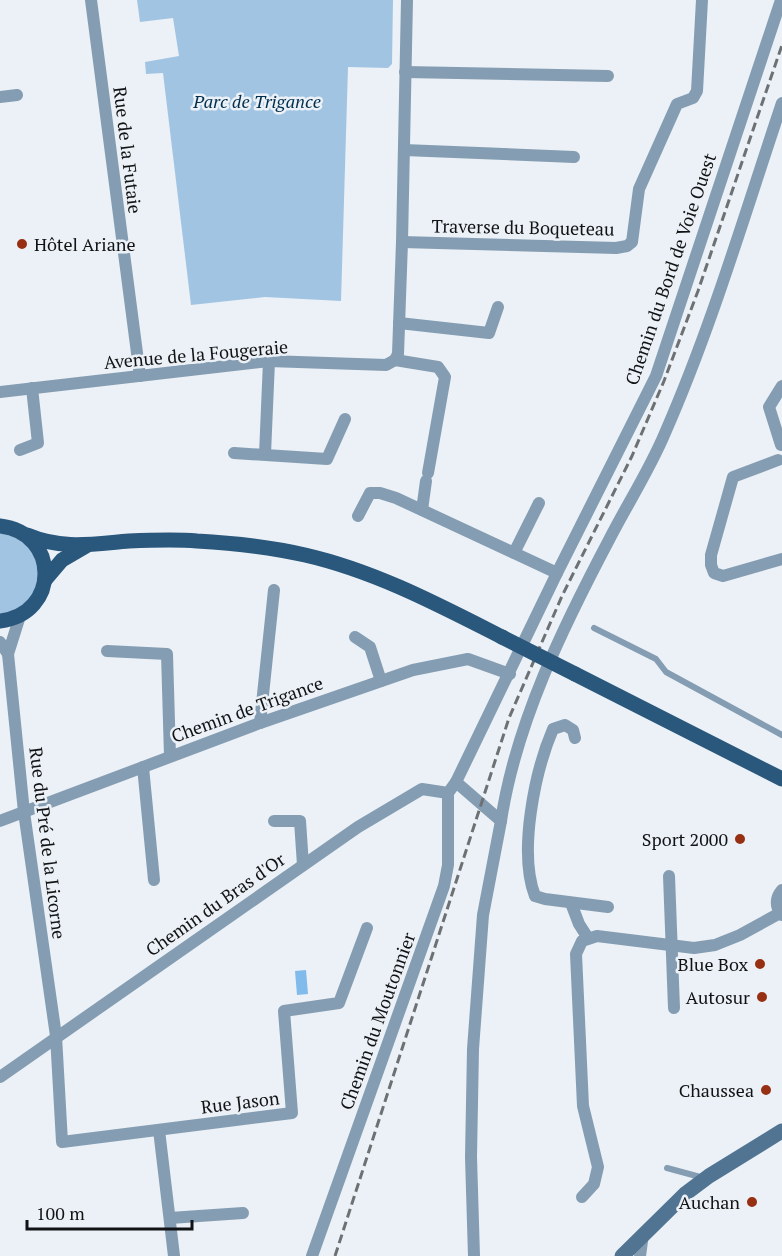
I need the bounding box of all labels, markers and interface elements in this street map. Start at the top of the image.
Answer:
street label: Rue de la Futaie [108,85,148,215]
park label: Parc de Trigance [192,89,321,113]
street label: Chemin du Bord de Voie Ouest [619,150,721,388]
street label: Traverse du Boqueteau [431,213,615,241]
place label: Hôtel Ariane [34,232,136,256]
marker: Hôtel Ariane [15,237,29,251]
street label: Avenue de la Fougeraie [103,334,289,374]
street label: Chemin de Trigance [168,670,326,748]
street label: Rue du Pré de la Licorne [24,746,72,940]
place label: Sport 2000 [642,827,728,851]
marker: Sport 2000 [733,832,747,846]
street label: Chemin du Bras d'Or [141,847,290,961]
street label: Chemin du Moutonnier [334,929,420,1113]
place label: Blue Box [678,952,749,976]
marker: Blue Box [753,957,767,971]
place label: Autosur [686,985,750,1009]
marker: Autosur [755,990,769,1004]
place label: Chaussea [679,1078,754,1102]
marker: Chaussea [759,1083,773,1097]
street label: Rue Jason [199,1085,281,1119]
place label: Auchan [679,1190,740,1214]
scale bar [27,1193,192,1231]
marker: Auchan [745,1195,759,1209]
text: 100 m [36,1201,85,1225]

